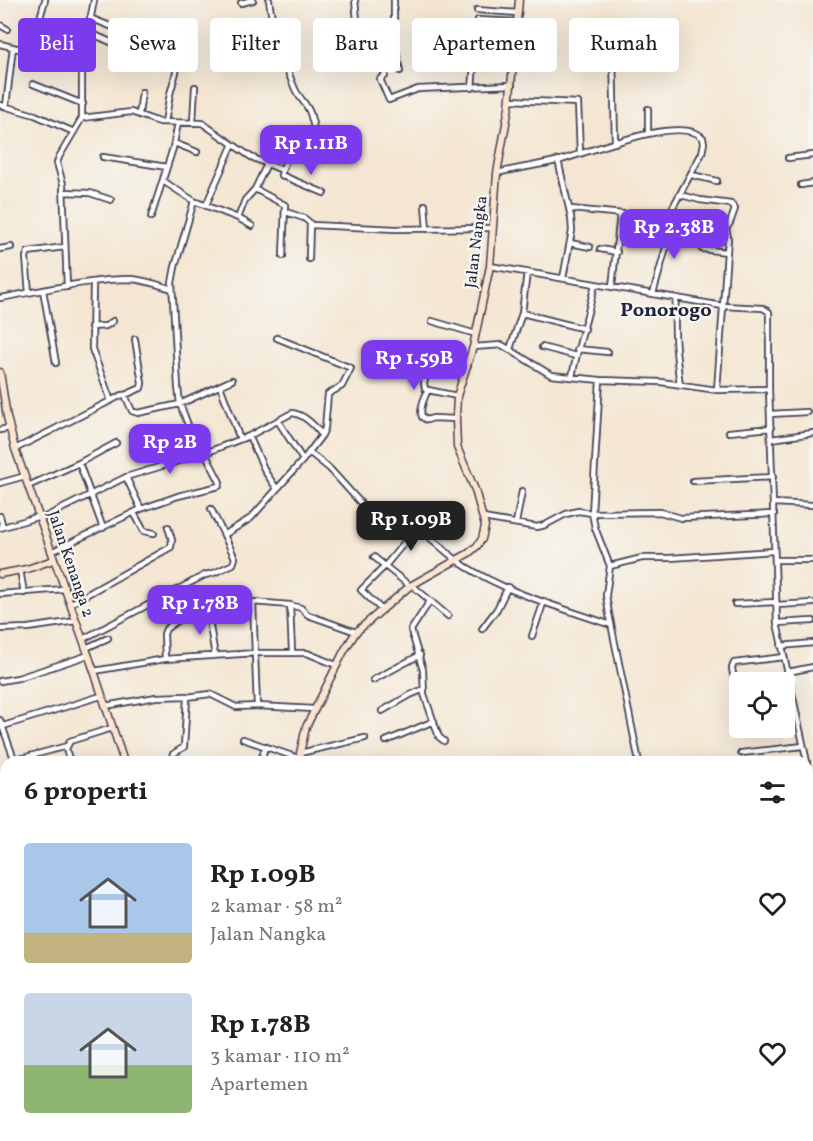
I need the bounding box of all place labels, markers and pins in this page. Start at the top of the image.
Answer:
pin: Rp 1.11B [249,125,373,176]
pin: Rp 2.38B [612,209,736,260]
pin: Rp 1.59B [352,340,476,391]
pin: Rp 2B [128,424,212,475]
pin: Rp 1.09B [349,501,473,552]
pin: Rp 1.78B [138,585,262,636]

